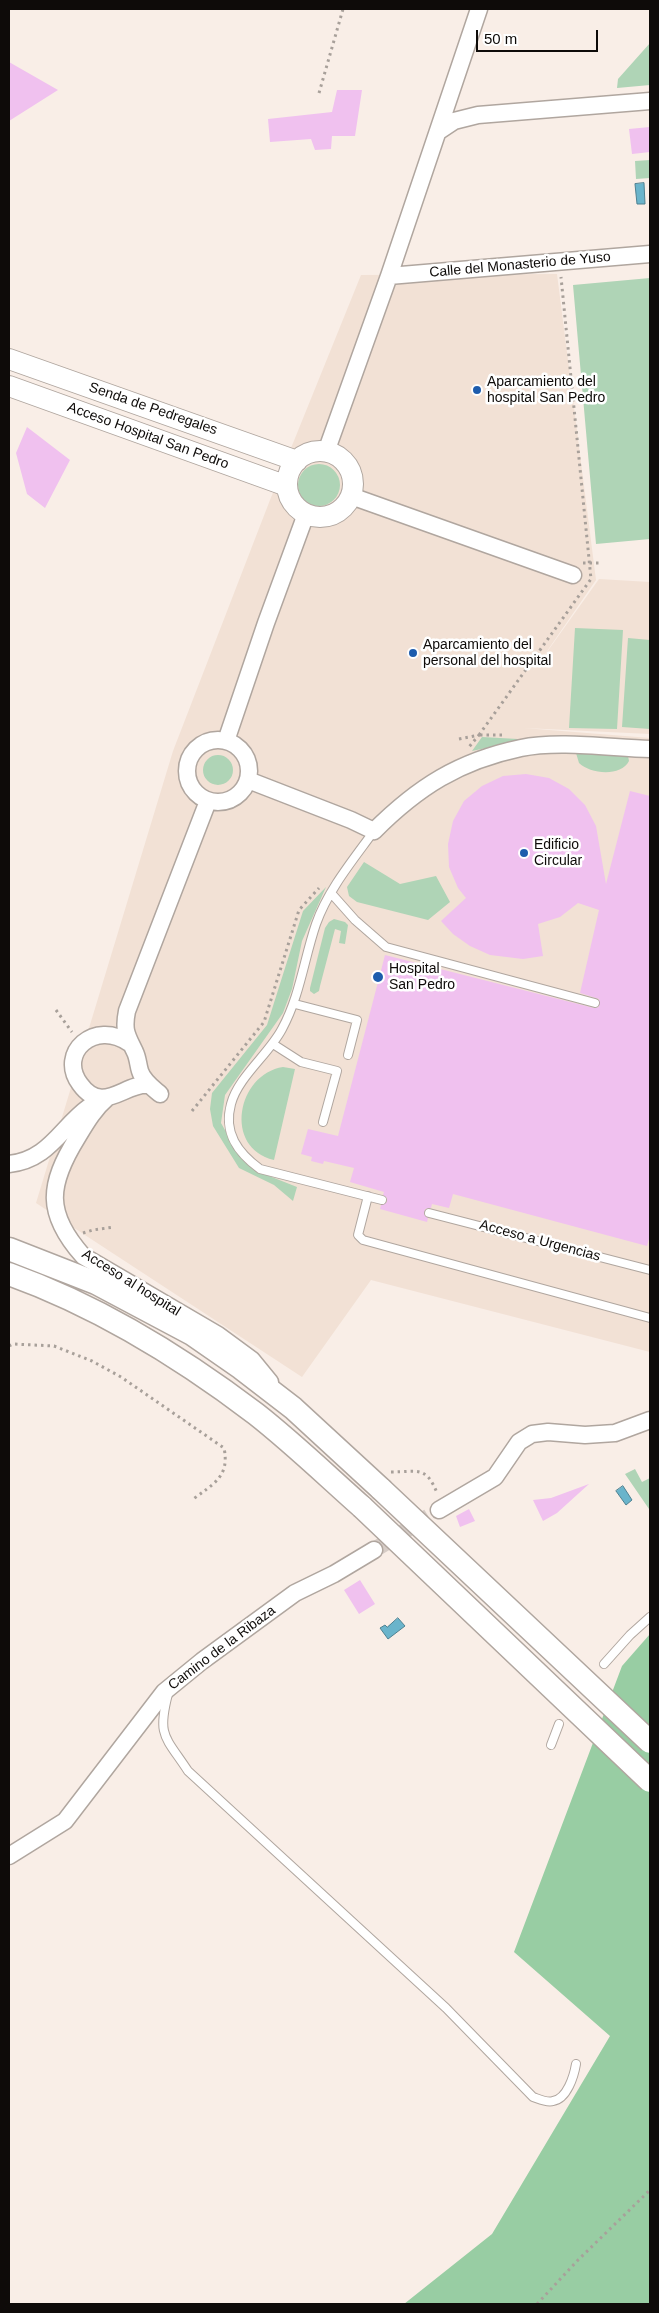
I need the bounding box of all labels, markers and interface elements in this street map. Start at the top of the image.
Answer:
scale bar [479,20,602,52]
text: 50 m [484,30,517,47]
street label: Calle del Monasterio de Yuso [429,249,611,281]
place label: Aparcamiento del hospital San Pedro [487,374,605,407]
street label: Senda de Pedregales [87,379,219,439]
marker: Aparcamiento del hospital San Pedro [471,384,483,396]
street label: Acceso Hospital San Pedro [65,399,231,473]
place label: Aparcamiento del personal del hospital [423,637,551,670]
marker: Aparcamiento del personal del hospital [407,647,419,659]
place label: Edificio Circular [534,837,582,870]
marker: Edificio Circular [518,847,530,859]
place label: Hospital San Pedro [389,961,455,994]
marker: Hospital San Pedro [371,970,385,984]
street label: Acceso a Urgencias [478,1217,602,1265]
street label: Acceso al hospital [79,1246,183,1320]
street label: Camino de la Ribaza [165,1602,279,1694]

